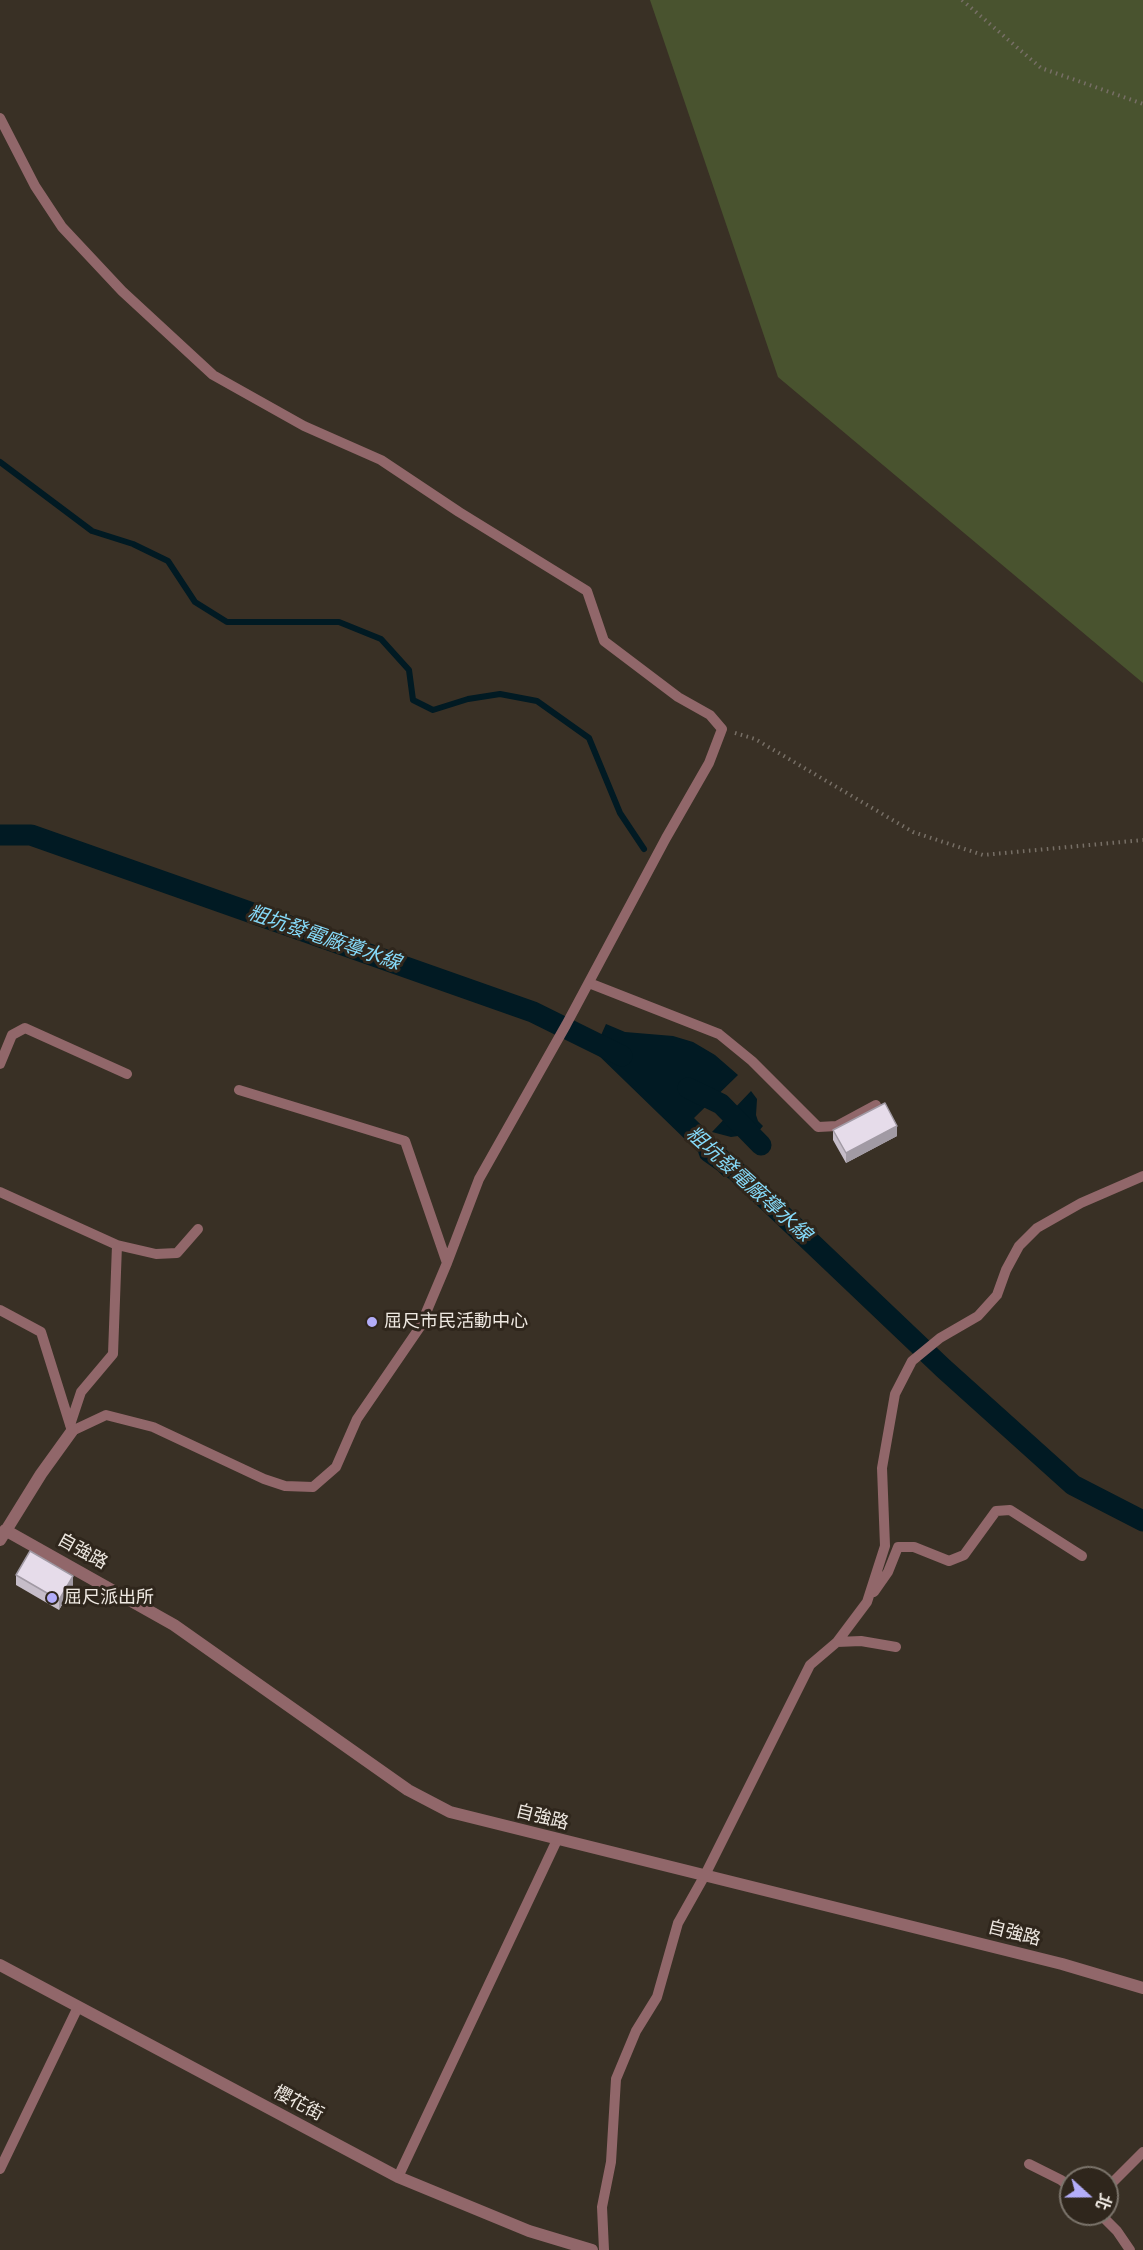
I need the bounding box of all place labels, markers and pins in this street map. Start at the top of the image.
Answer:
place label: 屈尺市民活動中心 [384,1311,528,1333]
marker: 屈尺市民活動中心 [365,1315,379,1329]
place label: 屈尺派出所 [64,1587,154,1609]
marker: 屈尺派出所 [45,1591,59,1605]

